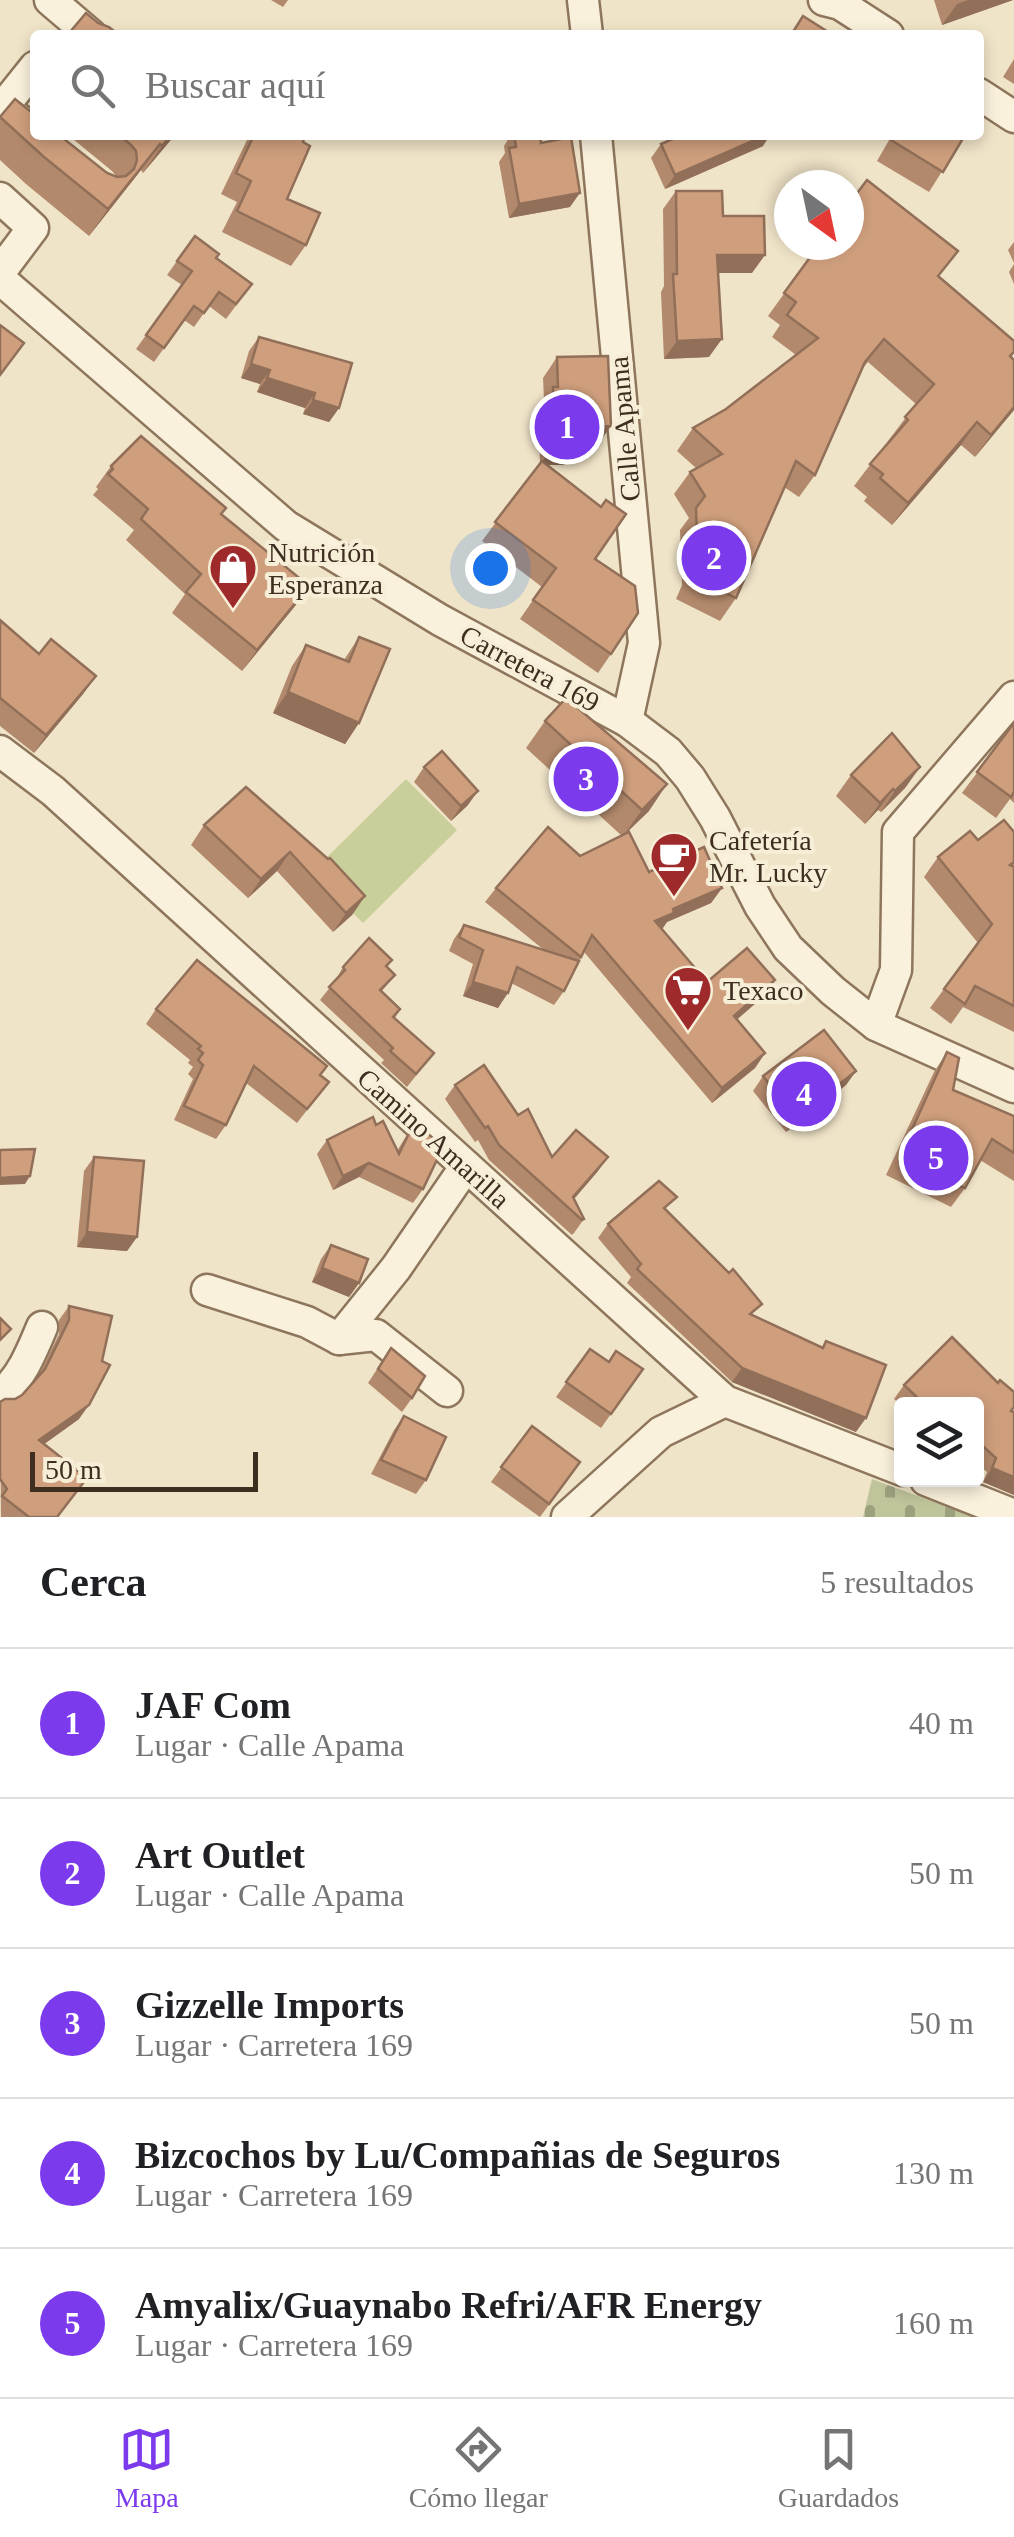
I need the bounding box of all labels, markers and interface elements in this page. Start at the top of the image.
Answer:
search box [30,30,984,140]
icon: search [65,58,120,113]
text: Buscar aquí [145,64,325,106]
north arrow [774,170,864,260]
street label: Calle Apama [603,355,646,503]
pin: 1 [534,390,600,464]
pin: 2 [682,520,746,596]
place label: Nutrición Esperanza [268,537,384,600]
shop icon: Nutrición Esperanza [207,542,259,610]
your location [465,543,516,594]
street label: Carretera 169 [455,619,605,718]
pin: 3 [554,742,618,816]
place label: Cafetería Mr. Lucky [709,825,827,888]
cafe icon: Cafetería Mr. Lucky [648,830,700,898]
supermarket icon: Texaco [662,964,714,1032]
place label: Texaco [723,975,803,1006]
pin: 4 [772,1056,836,1132]
street label: Camino Amarilla [351,1062,516,1215]
pin: 5 [904,1120,968,1196]
map controls [894,1397,984,1487]
button: layers [894,1397,984,1487]
scale bar [30,1447,258,1492]
text: 50 m [45,1454,102,1485]
text: Cerca [40,1559,147,1605]
text: 5 resultados [820,1564,974,1600]
text: JAF Com [135,1684,291,1726]
text: 1 [65,1705,81,1741]
text: 40 m [909,1705,974,1741]
text: Lugar · Calle Apama [135,1727,404,1763]
text: Art Outlet [135,1834,305,1876]
text: 2 [65,1855,81,1891]
text: 50 m [909,1855,974,1891]
text: Lugar · Calle Apama [135,1877,404,1913]
text: Gizzelle Imports [135,1984,404,2026]
text: 3 [65,2005,81,2041]
text: 50 m [909,2005,974,2041]
text: Lugar · Carretera 169 [135,2027,413,2063]
text: Bizcochos by Lu/Compañias de Seguros [135,2134,780,2176]
text: 4 [65,2155,81,2191]
text: 130 m [893,2155,974,2191]
text: Lugar · Carretera 169 [135,2177,413,2213]
text: Amyalix/Guaynabo Refri/AFR Energy [135,2284,762,2326]
text: 5 [65,2305,81,2341]
text: 160 m [893,2305,974,2341]
text: Lugar · Carretera 169 [135,2327,413,2363]
tab: Mapa [115,2422,179,2514]
tab: Cómo llegar [409,2422,548,2514]
tab: Guardados [778,2422,899,2514]

